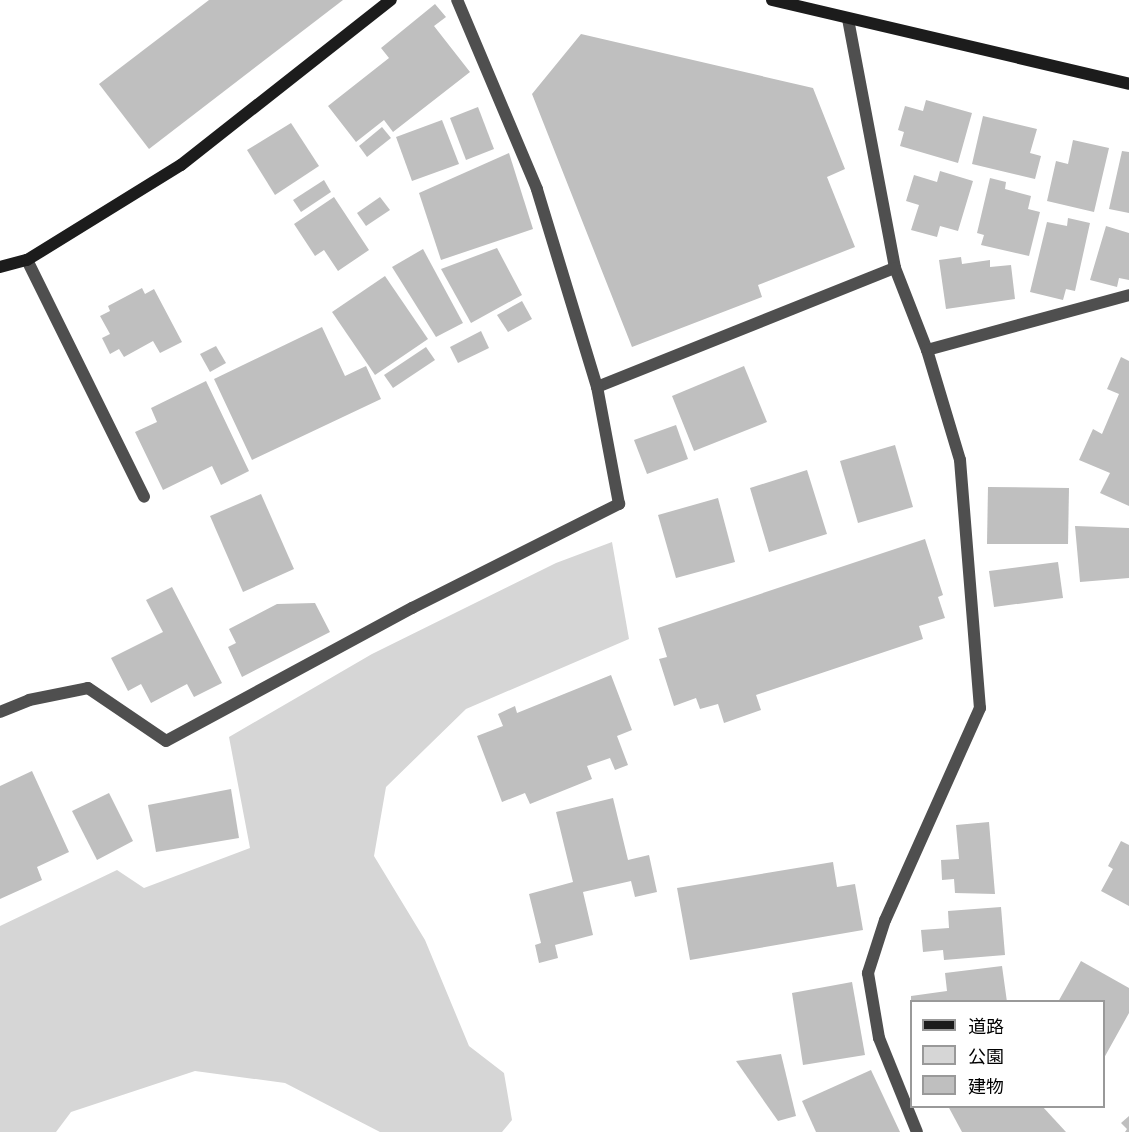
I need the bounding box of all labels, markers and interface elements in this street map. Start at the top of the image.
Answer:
legend [910,1000,1105,1108]
text: 道路 [968,1015,1004,1038]
text: 公園 [968,1045,1004,1068]
text: 建物 [968,1075,1004,1098]

